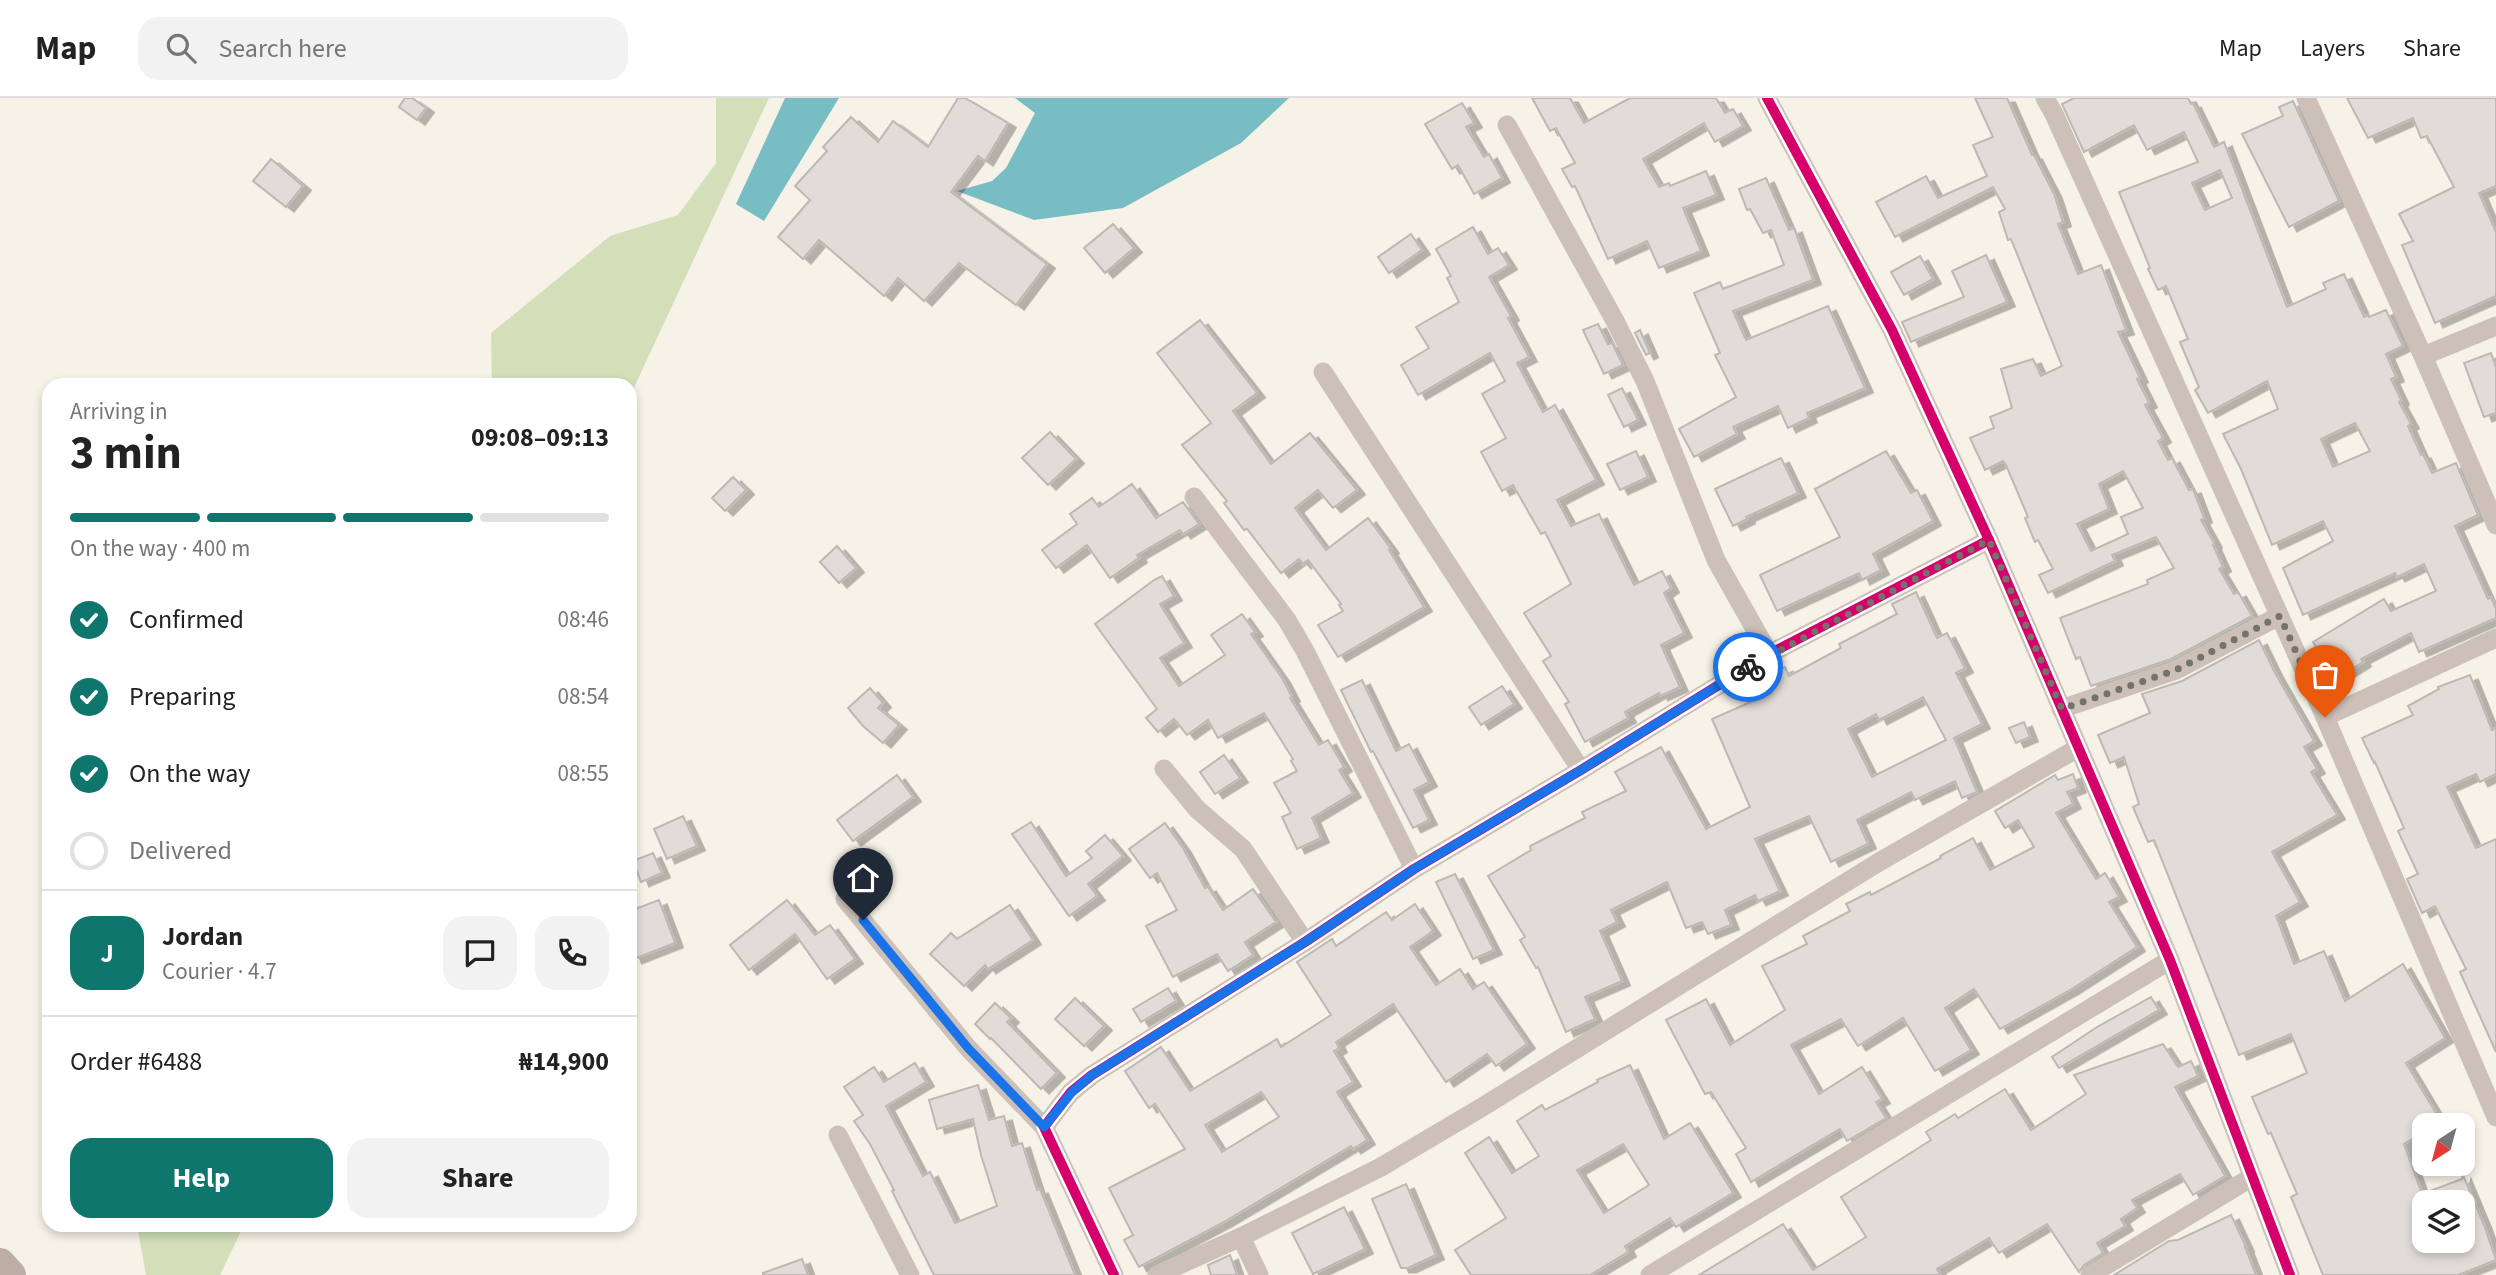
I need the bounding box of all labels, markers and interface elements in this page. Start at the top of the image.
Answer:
search box [138,17,628,80]
text: Map [35,25,96,72]
icon: search [162,29,200,67]
text: Search here [218,30,347,67]
text: Map [2219,31,2262,66]
text: Layers [2300,31,2365,66]
text: Share [2403,31,2461,66]
text: Arriving in [70,395,168,428]
text: 09:08–09:13 [471,419,609,456]
text: 3 min [70,421,182,486]
text: On the way · 400 m [70,532,250,565]
icon: check [70,601,108,639]
text: Confirmed [129,601,244,638]
text: 08:46 [558,603,609,636]
courier [1713,632,1783,702]
pin [2295,645,2355,717]
icon: bike [1729,648,1767,686]
icon: bag [2306,656,2344,694]
icon: check [70,678,108,716]
text: Preparing [129,678,235,715]
text: 08:54 [558,680,609,713]
icon: check [70,755,108,793]
text: On the way [129,755,250,792]
text: 08:55 [558,757,609,790]
text: Delivered [129,832,232,869]
pin [833,848,893,920]
icon: home [844,859,882,897]
button: chat [443,916,517,990]
button: phone [535,916,609,990]
text: Jordan [162,918,243,955]
text: J [100,935,114,972]
text: Courier · 4.7 [162,955,277,988]
text: Order #6488 [70,1043,202,1080]
text: ₦14,900 [519,1043,609,1080]
north arrow [2412,1113,2474,1176]
map controls [2412,1113,2475,1253]
button: Help [70,1138,333,1218]
button: Share [347,1138,609,1218]
button: layers [2412,1190,2475,1253]

